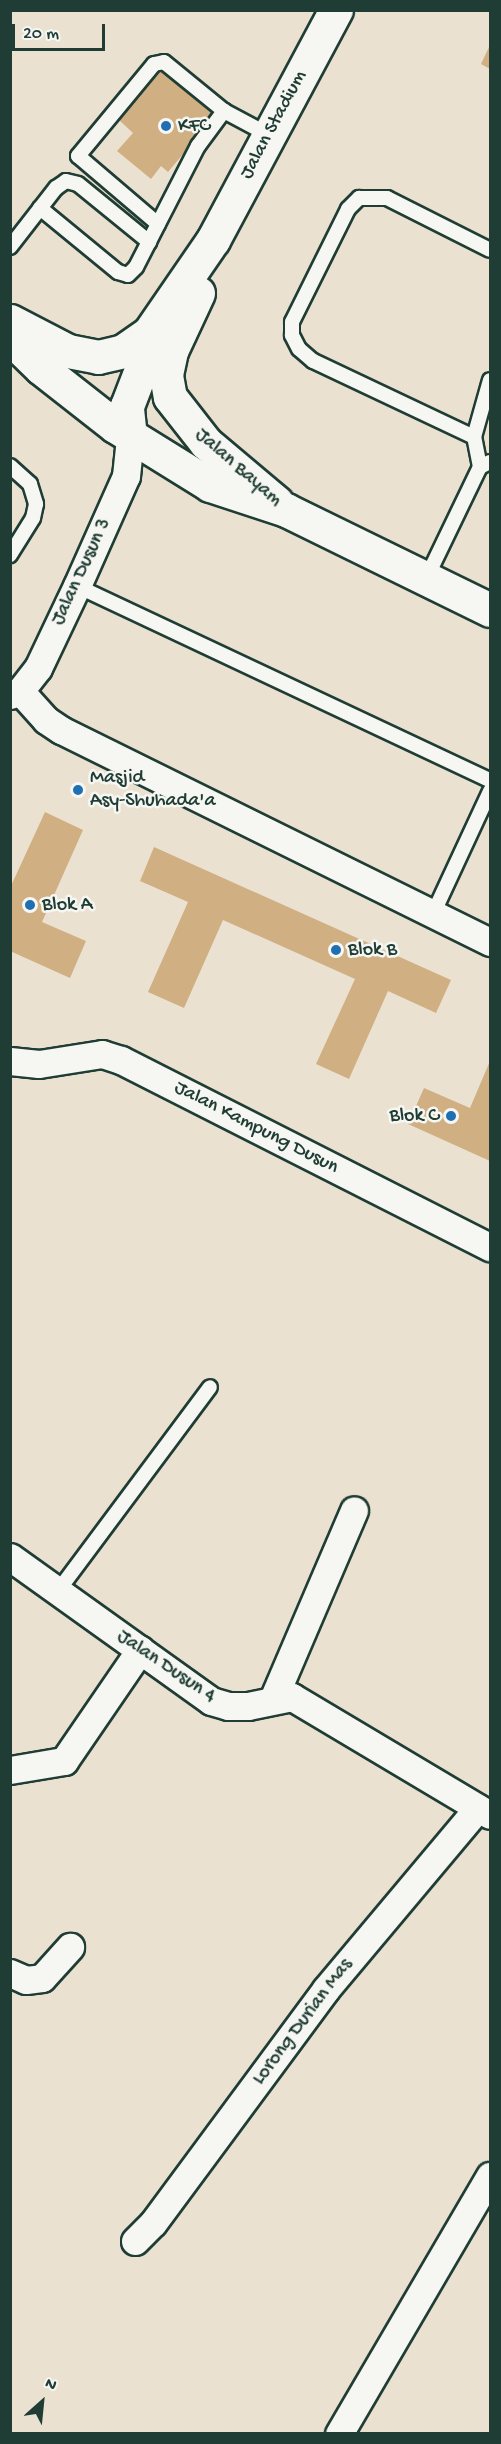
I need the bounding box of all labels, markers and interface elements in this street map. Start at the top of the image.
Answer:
scale bar [15,12,108,50]
text: 20 m [23,24,59,45]
street label: Jalan Stadium [235,67,313,183]
place label: KFC [178,114,210,138]
marker: KFC [159,119,173,133]
street label: Jalan Bayam [189,424,287,512]
street label: Jalan Dusun 3 [47,515,117,629]
place label: Masjid Asy-Shuhada'a [90,766,216,813]
marker: Masjid Asy-Shuhada'a [71,783,85,797]
place label: Blok A [42,893,92,917]
marker: Blok A [23,898,37,912]
place label: Blok B [348,938,397,962]
marker: Blok B [329,943,343,957]
street label: Jalan Kampung Dusun [170,1076,342,1180]
place label: Blok C [389,1104,439,1128]
marker: Blok C [444,1109,458,1123]
street label: Jalan Dusun 4 [112,1625,220,1709]
street label: Lorong Durian Mas [248,1954,358,2090]
north arrow [12,2372,72,2432]
text: N [41,2375,59,2396]

